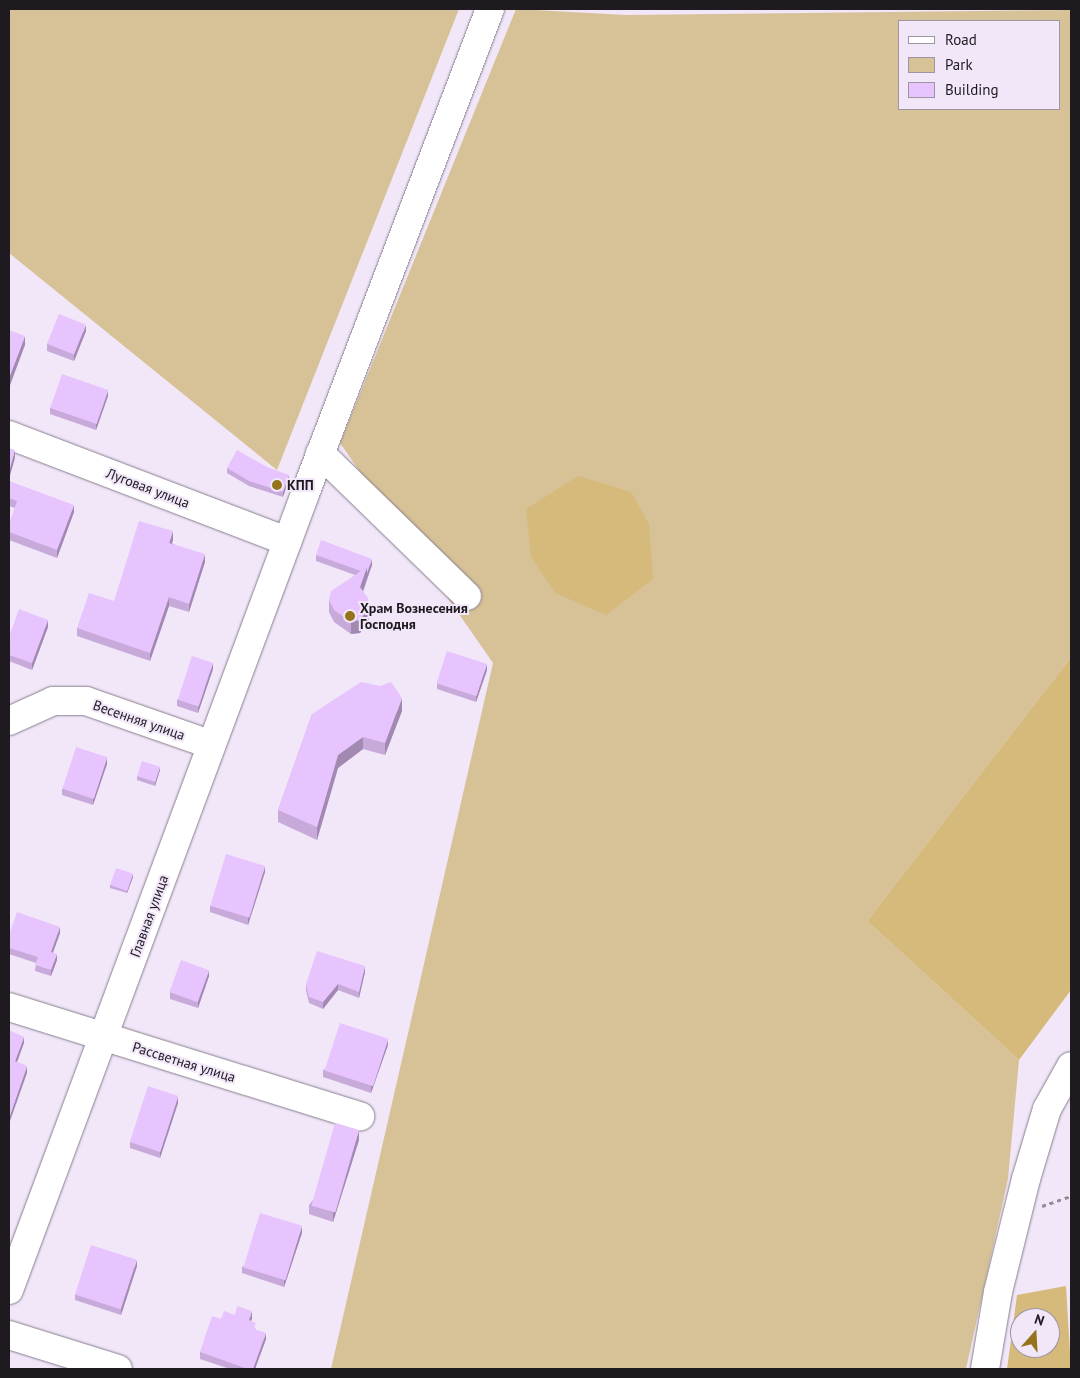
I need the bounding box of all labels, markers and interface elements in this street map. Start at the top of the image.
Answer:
legend [898,20,1060,110]
text: Road [945,30,977,49]
text: Park [945,55,973,74]
text: Building [945,80,999,99]
street label: Луговая улица [104,464,192,512]
place label: КПП [287,477,314,493]
marker: КПП [271,479,283,491]
place label: Храм Вознесения Господня [360,600,468,632]
marker: Храм Вознесения Господня [344,610,356,622]
street label: Весенняя улица [91,696,187,744]
street label: Главная улица [126,873,172,959]
street label: Рассветная улица [130,1038,238,1086]
north arrow [1010,1308,1060,1358]
text: N [1032,1310,1047,1330]

